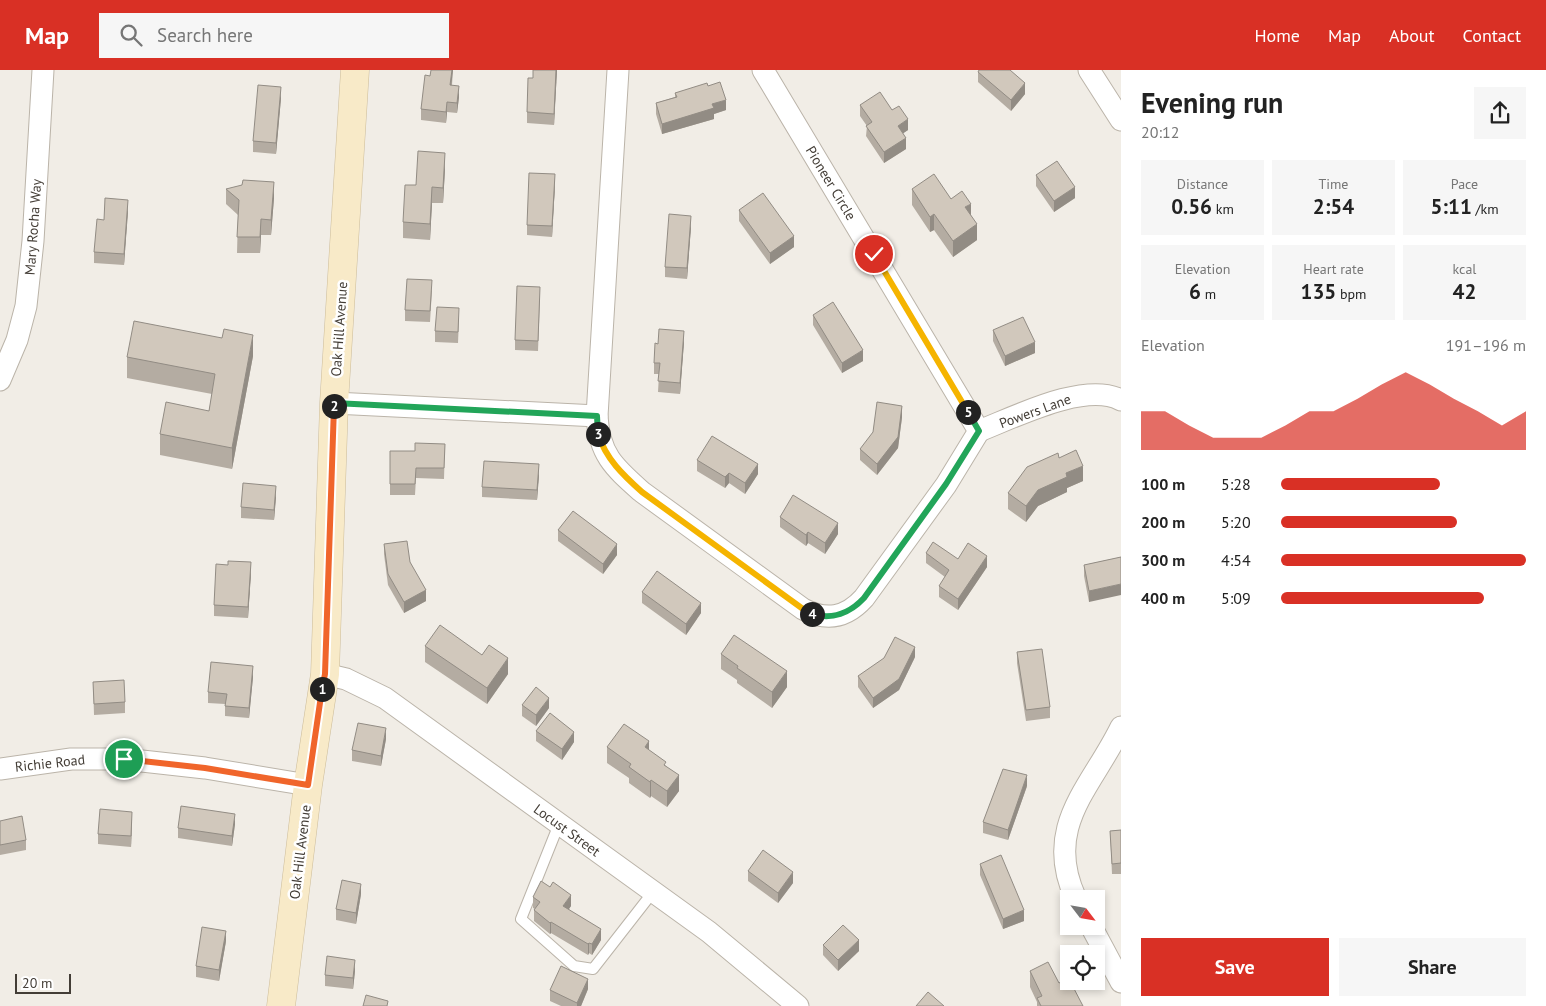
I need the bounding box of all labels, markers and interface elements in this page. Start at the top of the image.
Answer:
search box [99,13,449,58]
text: Map [25,20,69,51]
icon: search [117,21,145,49]
text: Search here [157,23,253,47]
text: Home [1254,24,1300,47]
text: Map [1328,24,1361,47]
text: About [1389,24,1435,47]
text: Contact [1463,24,1521,47]
text: Evening run [1141,84,1283,121]
button: share [1474,87,1526,139]
text: 20:12 [1141,122,1179,142]
street label: Pioneer Circle [802,143,860,223]
text: Distance [1177,175,1228,193]
text: Time [1318,175,1349,193]
text: Pace [1451,175,1478,193]
street label: Mary Rocha Way [21,178,45,276]
text: 0.56 [1171,193,1212,220]
text: 2:54 [1313,193,1354,220]
text: 5:11 [1430,193,1472,220]
text: km [1212,200,1234,218]
text: /km [1472,200,1499,218]
pin [853,233,895,275]
icon: check [860,240,888,268]
text: Elevation [1175,260,1230,278]
text: Heart rate [1303,260,1364,278]
text: kcal [1453,260,1476,278]
text: 6 [1189,278,1201,305]
text: 135 [1301,278,1336,305]
text: 42 [1453,278,1476,305]
street label: Oak Hill Avenue [327,281,351,377]
text: m [1201,285,1216,303]
text: bpm [1336,285,1366,303]
text: Elevation [1141,335,1205,355]
text: 191–196 m [1446,335,1526,355]
street label: Powers Lane [997,390,1073,432]
pin: 2 [322,394,346,418]
text: 2 [331,397,338,415]
pin: 5 [956,400,980,424]
text: 5 [965,403,972,421]
pin: 3 [586,422,610,446]
text: 3 [595,425,602,443]
text: 100 m [1141,474,1185,494]
text: 5:28 [1221,474,1251,494]
text: 200 m [1141,512,1185,532]
text: 5:20 [1221,512,1251,532]
text: 300 m [1141,550,1185,570]
text: 4:54 [1221,550,1251,570]
text: 400 m [1141,588,1185,608]
text: 5:09 [1221,588,1251,608]
pin: 4 [800,602,824,626]
text: 4 [809,605,816,623]
pin: 1 [310,676,334,702]
text: 1 [319,680,326,698]
pin [103,738,145,780]
icon: arrive [110,745,138,773]
street label: Richie Road [14,750,86,776]
street label: Locust Street [530,800,604,860]
street label: Oak Hill Avenue [285,804,315,900]
north arrow [1060,890,1105,935]
map controls [1060,890,1105,990]
button: Save [1141,938,1329,996]
button: Share [1339,938,1526,996]
button: locate [1060,945,1105,990]
scale bar [15,971,71,994]
text: 20 m [22,974,52,992]

